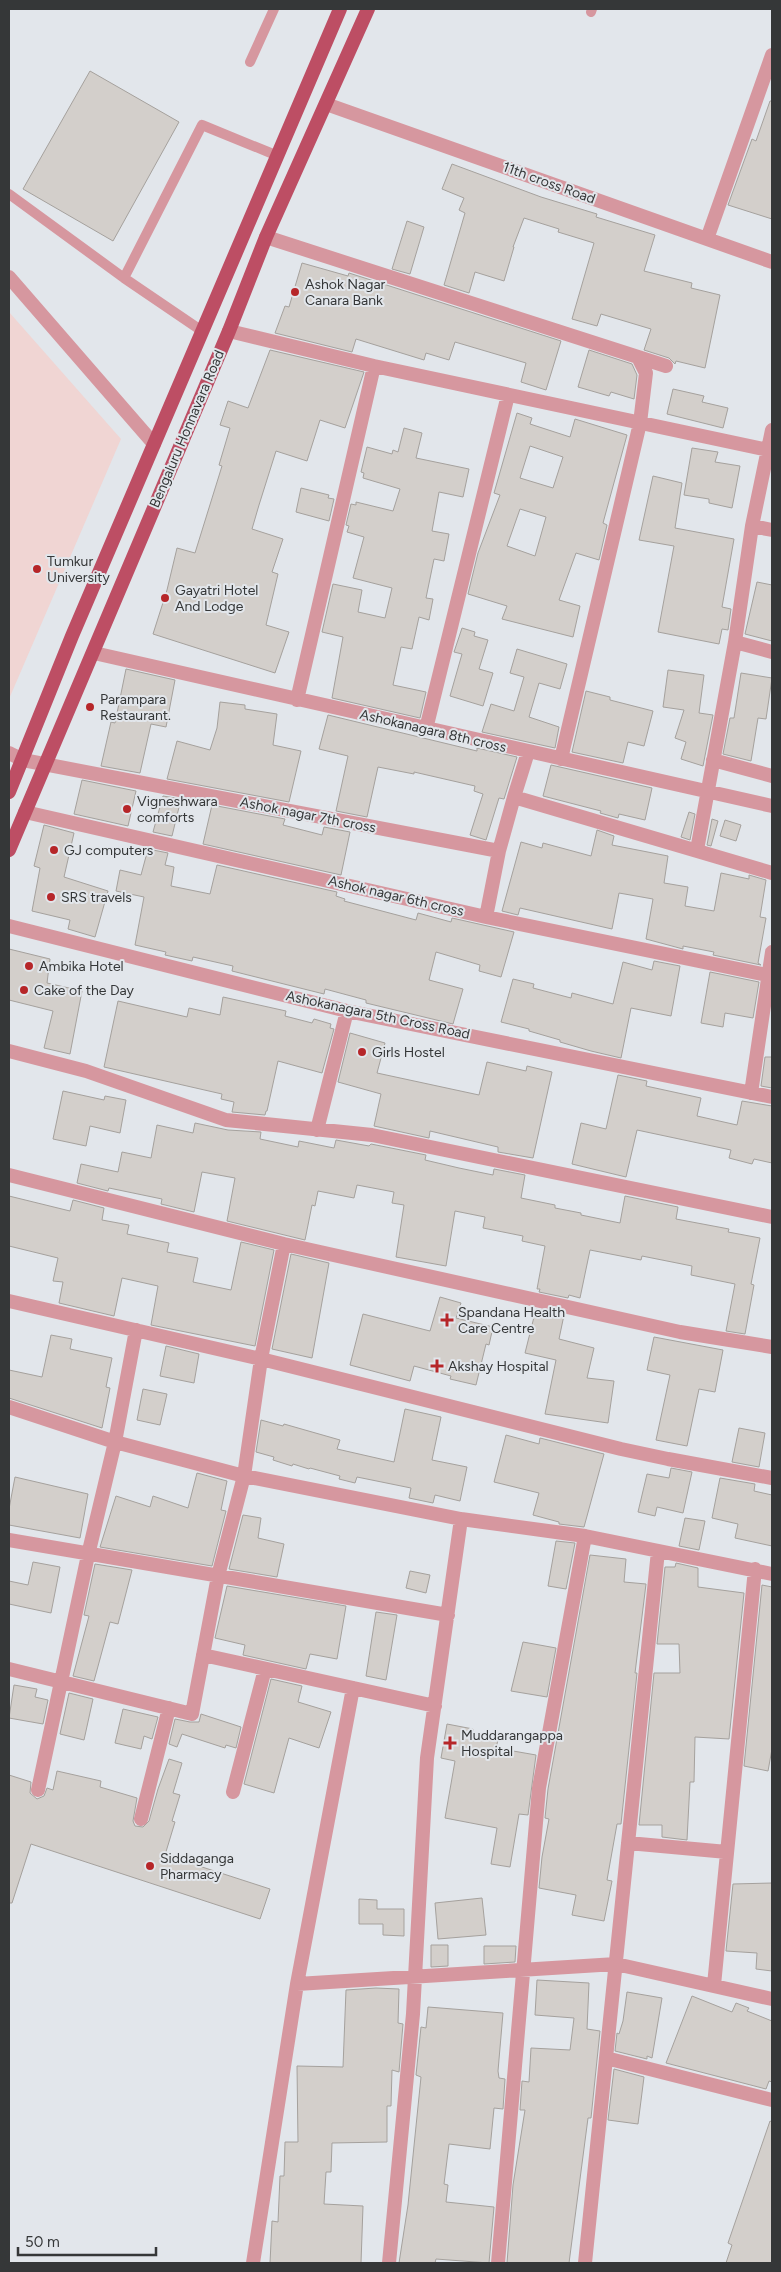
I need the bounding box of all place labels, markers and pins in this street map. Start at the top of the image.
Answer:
place label: Ashok Nagar Canara Bank [305,276,386,309]
marker: Ashok Nagar Canara Bank [289,286,301,298]
place label: Tumkur University [47,553,111,586]
marker: Tumkur University [31,563,43,575]
place label: Gayatri Hotel And Lodge [175,582,258,615]
marker: Gayatri Hotel And Lodge [159,592,171,604]
place label: Parampara Restaurant. [100,691,171,724]
marker: Parampara Restaurant. [84,701,96,713]
place label: Vigneshwara comforts [137,793,218,826]
marker: Vigneshwara comforts [121,803,133,815]
place label: GJ computers [64,842,153,859]
marker: GJ computers [48,844,60,856]
place label: SRS travels [61,889,132,906]
marker: SRS travels [45,891,57,903]
place label: Ambika Hotel [39,958,124,975]
marker: Ambika Hotel [23,960,35,972]
place label: Cake of the Day [34,982,135,999]
marker: Cake of the Day [18,984,30,996]
place label: Girls Hostel [372,1044,445,1061]
marker: Girls Hostel [356,1046,368,1058]
place label: Spandana Health Care Centre [458,1304,565,1337]
marker: Spandana Health Care Centre [440,1313,454,1327]
place label: Akshay Hospital [448,1358,549,1375]
marker: Akshay Hospital [430,1359,444,1373]
place label: Muddarangappa Hospital [461,1727,563,1760]
marker: Muddarangappa Hospital [443,1736,457,1750]
place label: Siddaganga Pharmacy [160,1850,234,1883]
marker: Siddaganga Pharmacy [144,1860,156,1872]

